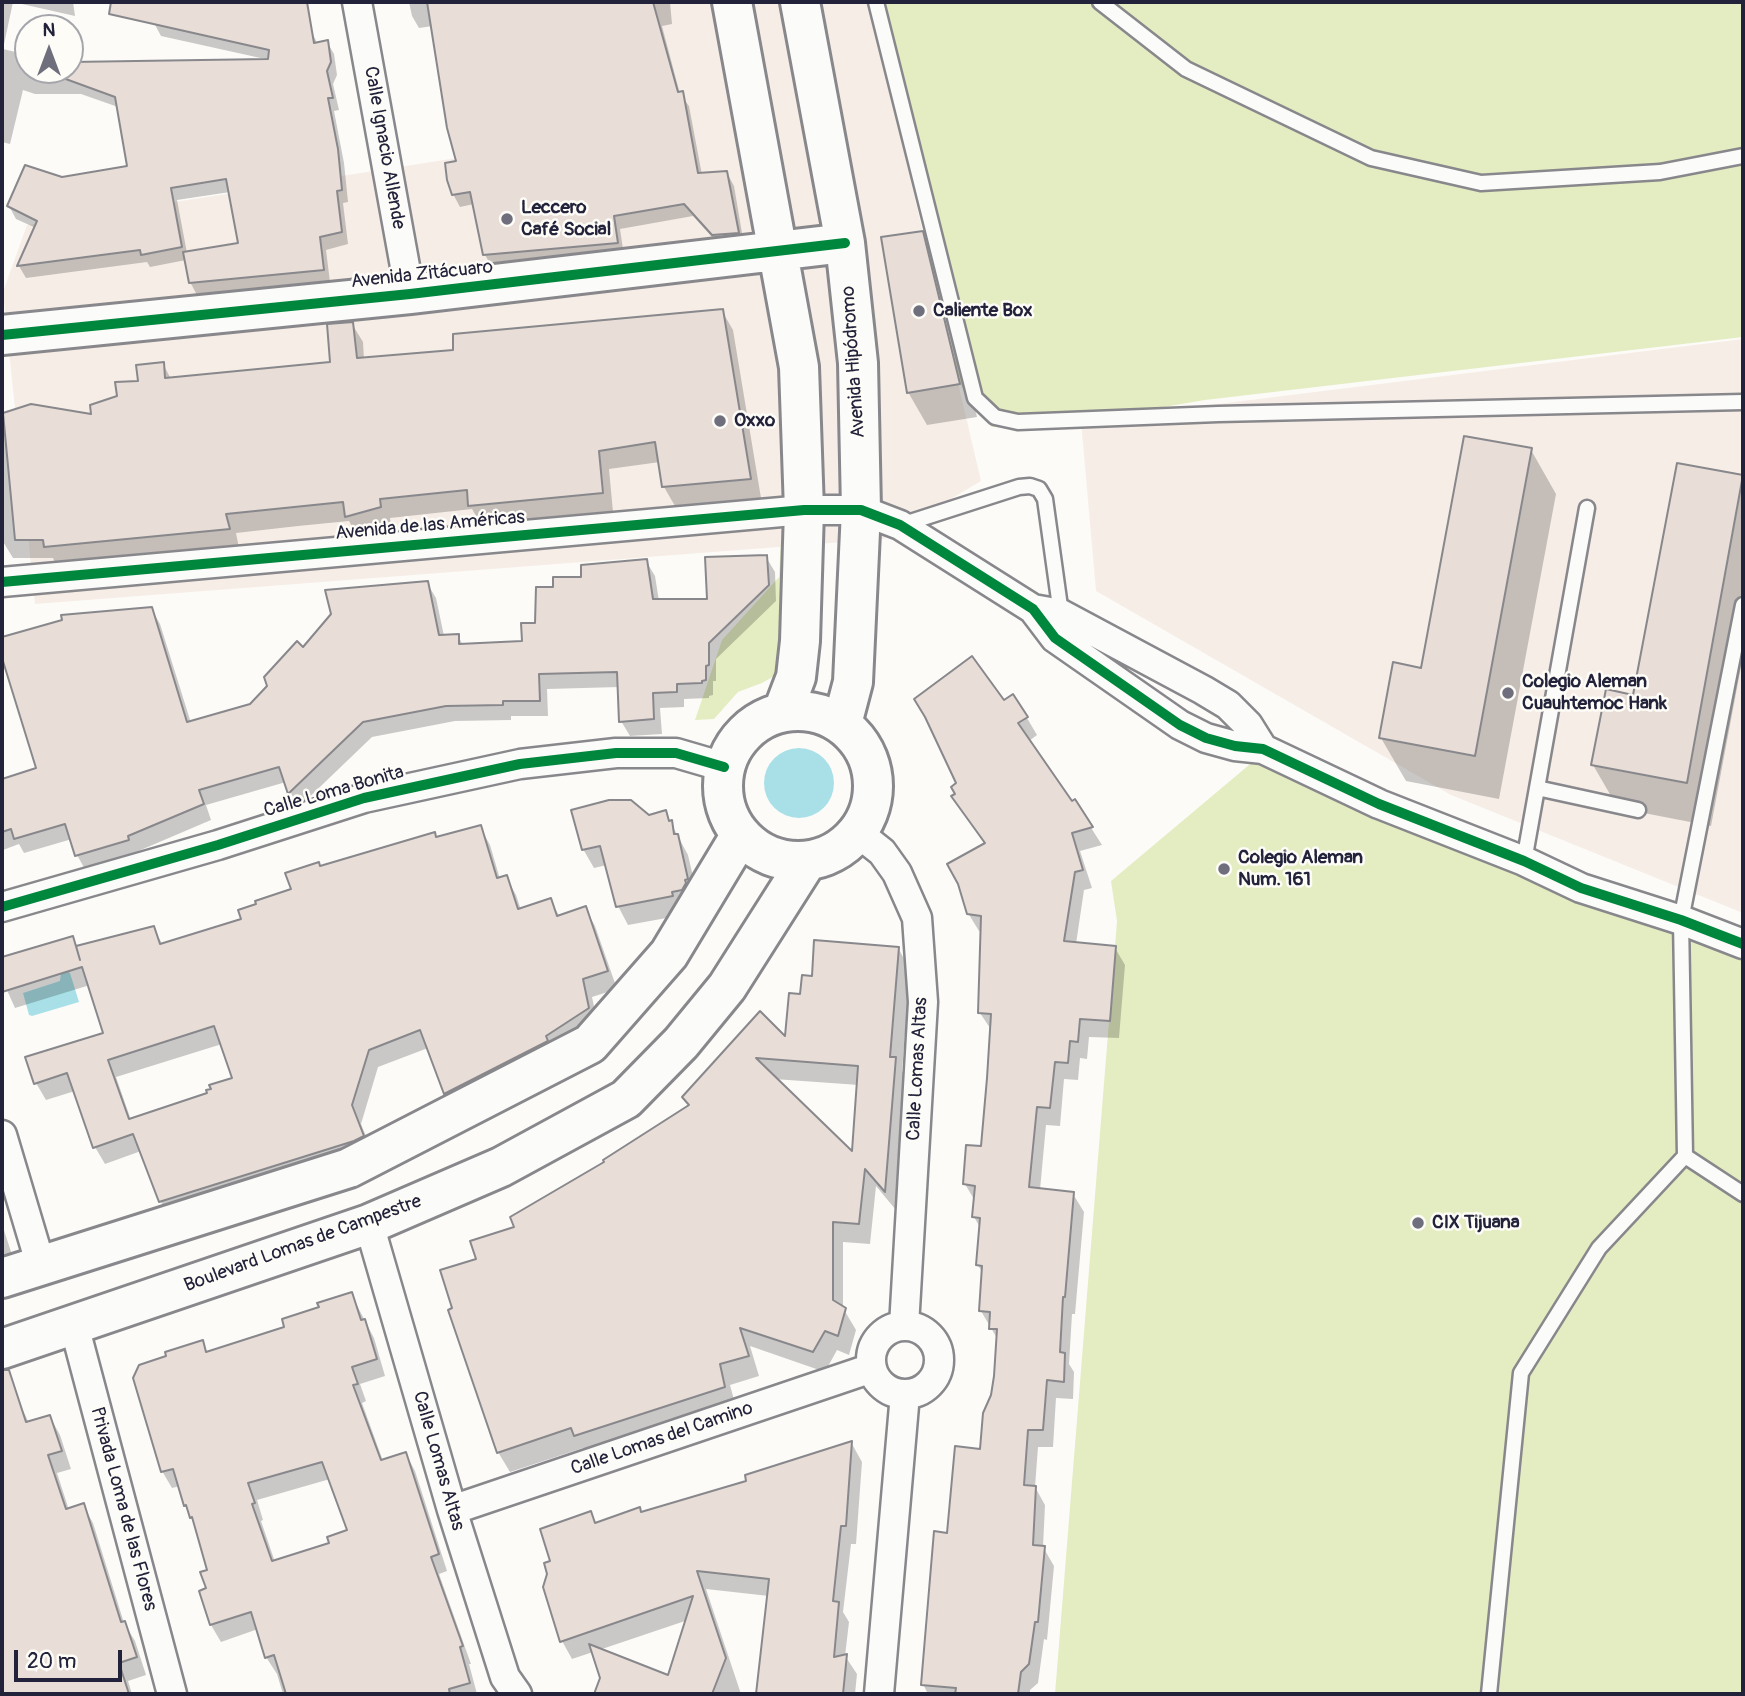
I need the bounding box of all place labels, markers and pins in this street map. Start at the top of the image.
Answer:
place label: Leccero Café Social [521,197,611,241]
marker: Leccero Café Social [499,211,515,227]
place label: Caliente Box [933,300,1032,322]
marker: Caliente Box [911,303,927,319]
place label: Oxxo [734,410,775,432]
marker: Oxxo [712,413,728,429]
place label: Colegio Aleman Cuauhtemoc Hank [1522,671,1667,715]
marker: Colegio Aleman Cuauhtemoc Hank [1500,685,1516,701]
place label: Colegio Aleman Num. 161 [1238,847,1363,891]
marker: Colegio Aleman Num. 161 [1216,861,1232,877]
place label: CIX Tijuana [1432,1212,1520,1234]
marker: CIX Tijuana [1410,1215,1426,1231]

